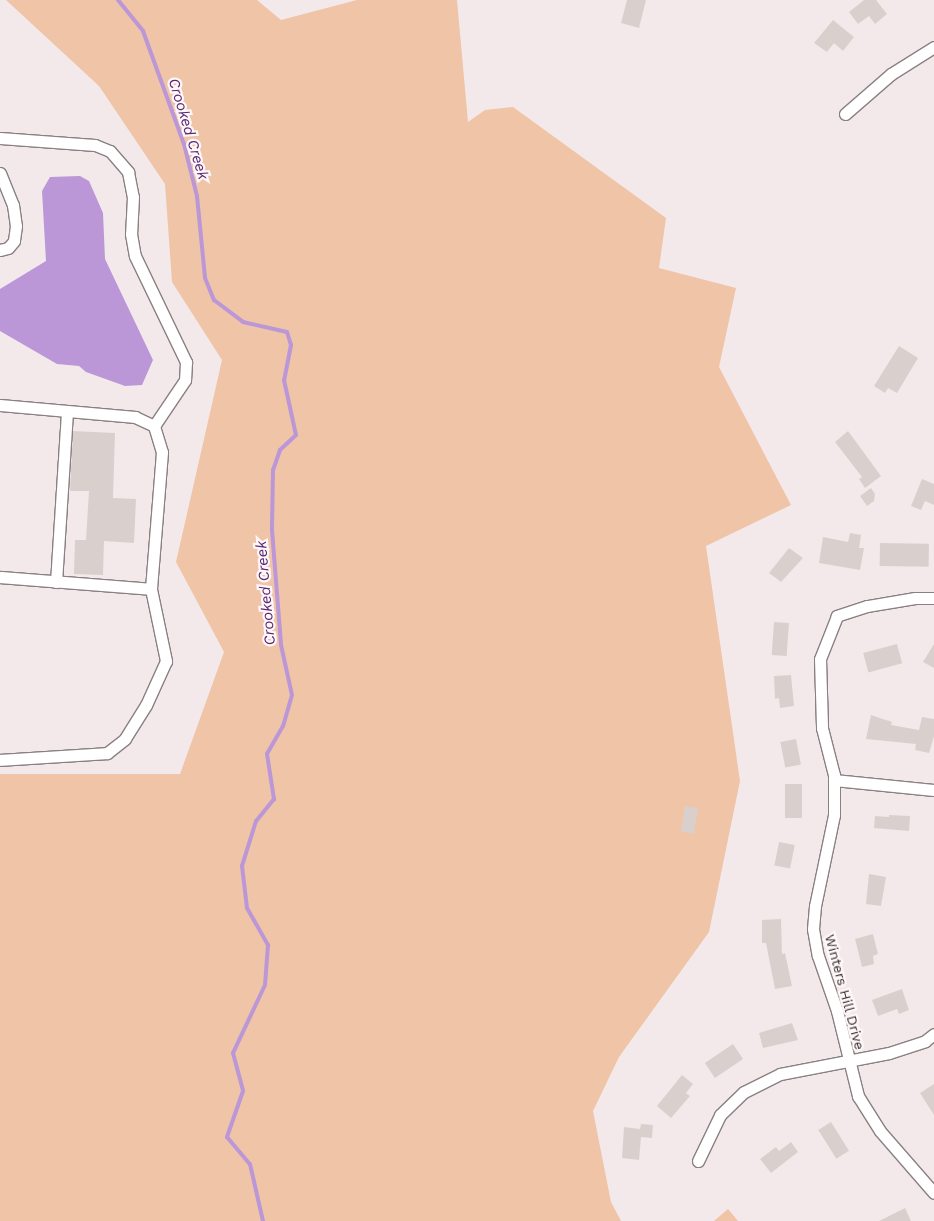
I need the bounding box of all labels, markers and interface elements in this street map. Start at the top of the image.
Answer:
water label: Crooked Creek [164,76,212,182]
water label: Crooked Creek [252,540,280,646]
street label: Winters Hill Drive [821,932,869,1052]

